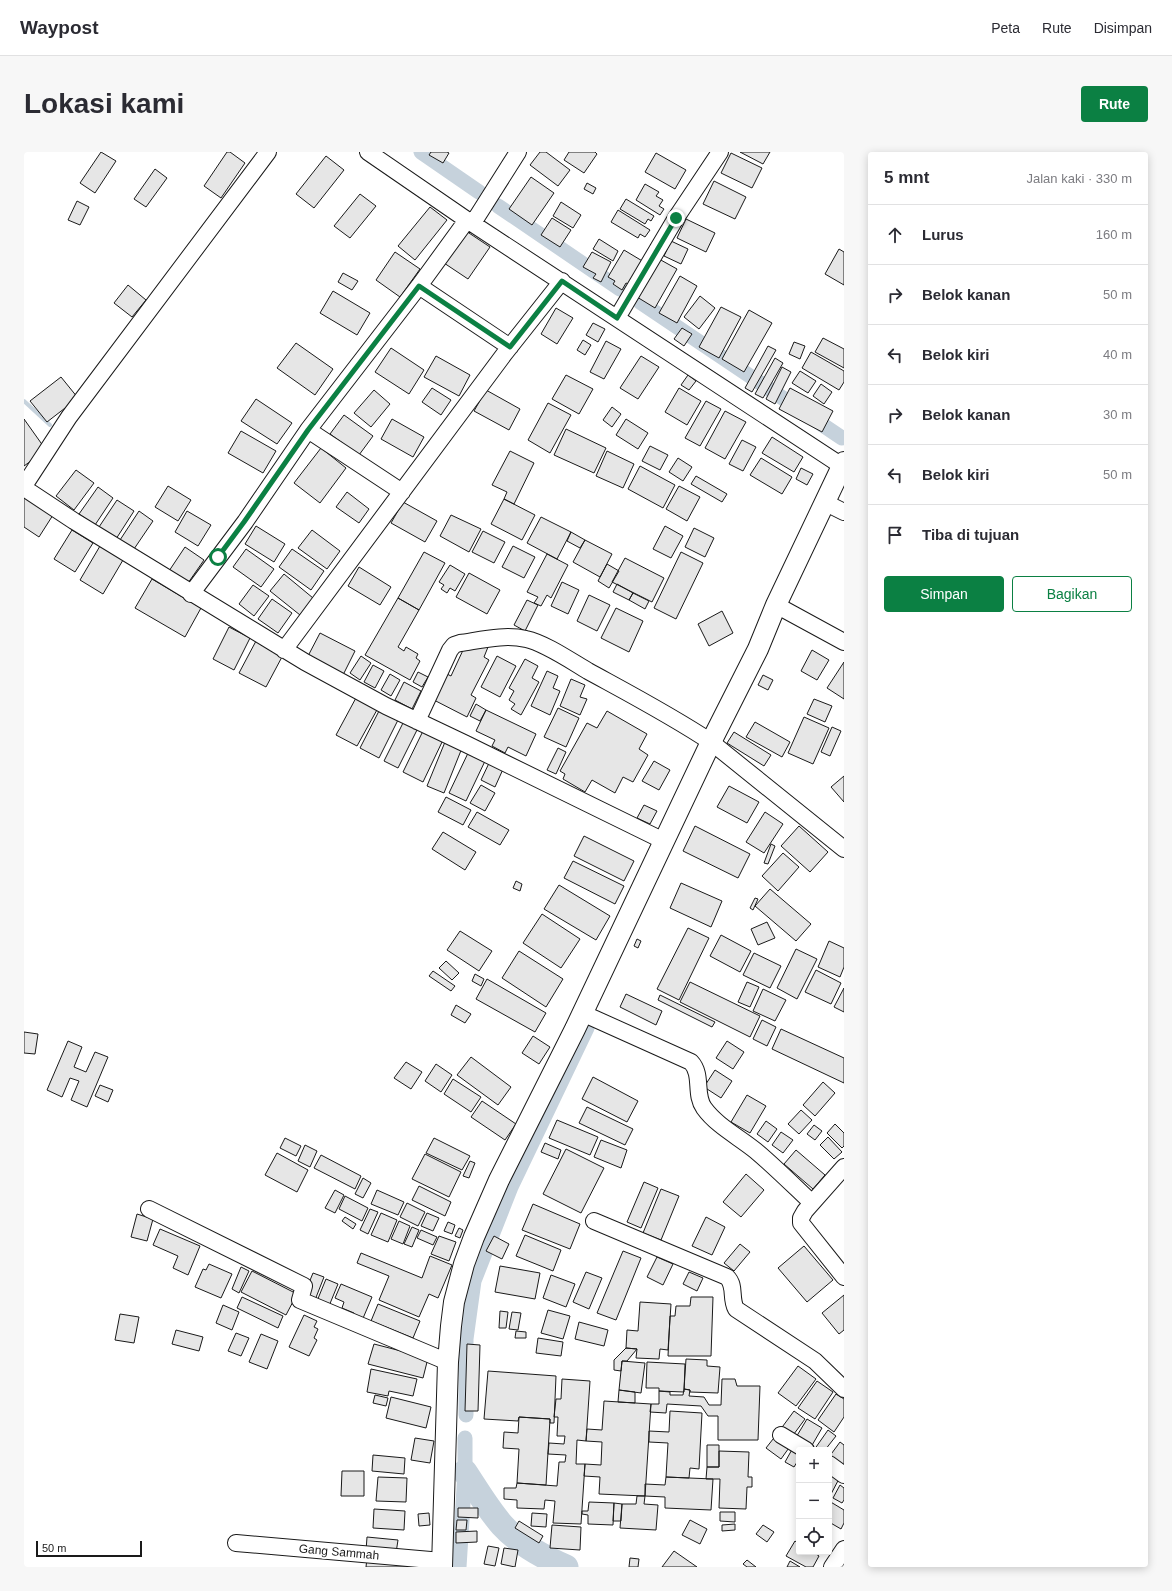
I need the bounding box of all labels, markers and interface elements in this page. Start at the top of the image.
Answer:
text: Waypost [20,17,98,38]
text: Peta [991,20,1020,36]
text: Rute [1042,20,1072,36]
text: Disimpan [1094,20,1152,36]
button: Rute [1081,86,1148,122]
text: Lokasi kami [24,88,184,119]
text: 5 mnt [884,168,929,187]
text: Jalan kaki · 330 m [1027,171,1132,186]
route end [667,209,685,227]
icon: ahead [884,224,906,246]
text: Lurus [922,226,964,243]
text: 160 m [1096,227,1132,242]
icon: right [884,284,906,306]
text: Belok kanan [922,286,1010,303]
text: 50 m [1103,287,1132,302]
icon: left [884,344,906,366]
text: Belok kiri [922,346,990,363]
text: 40 m [1103,347,1132,362]
icon: right [884,404,906,426]
text: Belok kanan [922,406,1010,423]
text: 30 m [1103,407,1132,422]
icon: left [884,464,906,486]
text: Belok kiri [922,466,990,483]
text: 50 m [1103,467,1132,482]
icon: arrive [884,524,906,546]
text: Tiba di tujuan [922,526,1019,543]
route start [209,548,227,566]
button: Simpan [884,576,1004,612]
button: Bagikan [1012,576,1132,612]
map controls [796,1447,832,1555]
button: + [796,1447,832,1483]
button: − [796,1483,832,1519]
button: locate [796,1519,832,1555]
scale bar [36,1539,142,1558]
text: 50 m [42,1542,66,1554]
street label: Gang Sammah [298,1542,380,1562]

